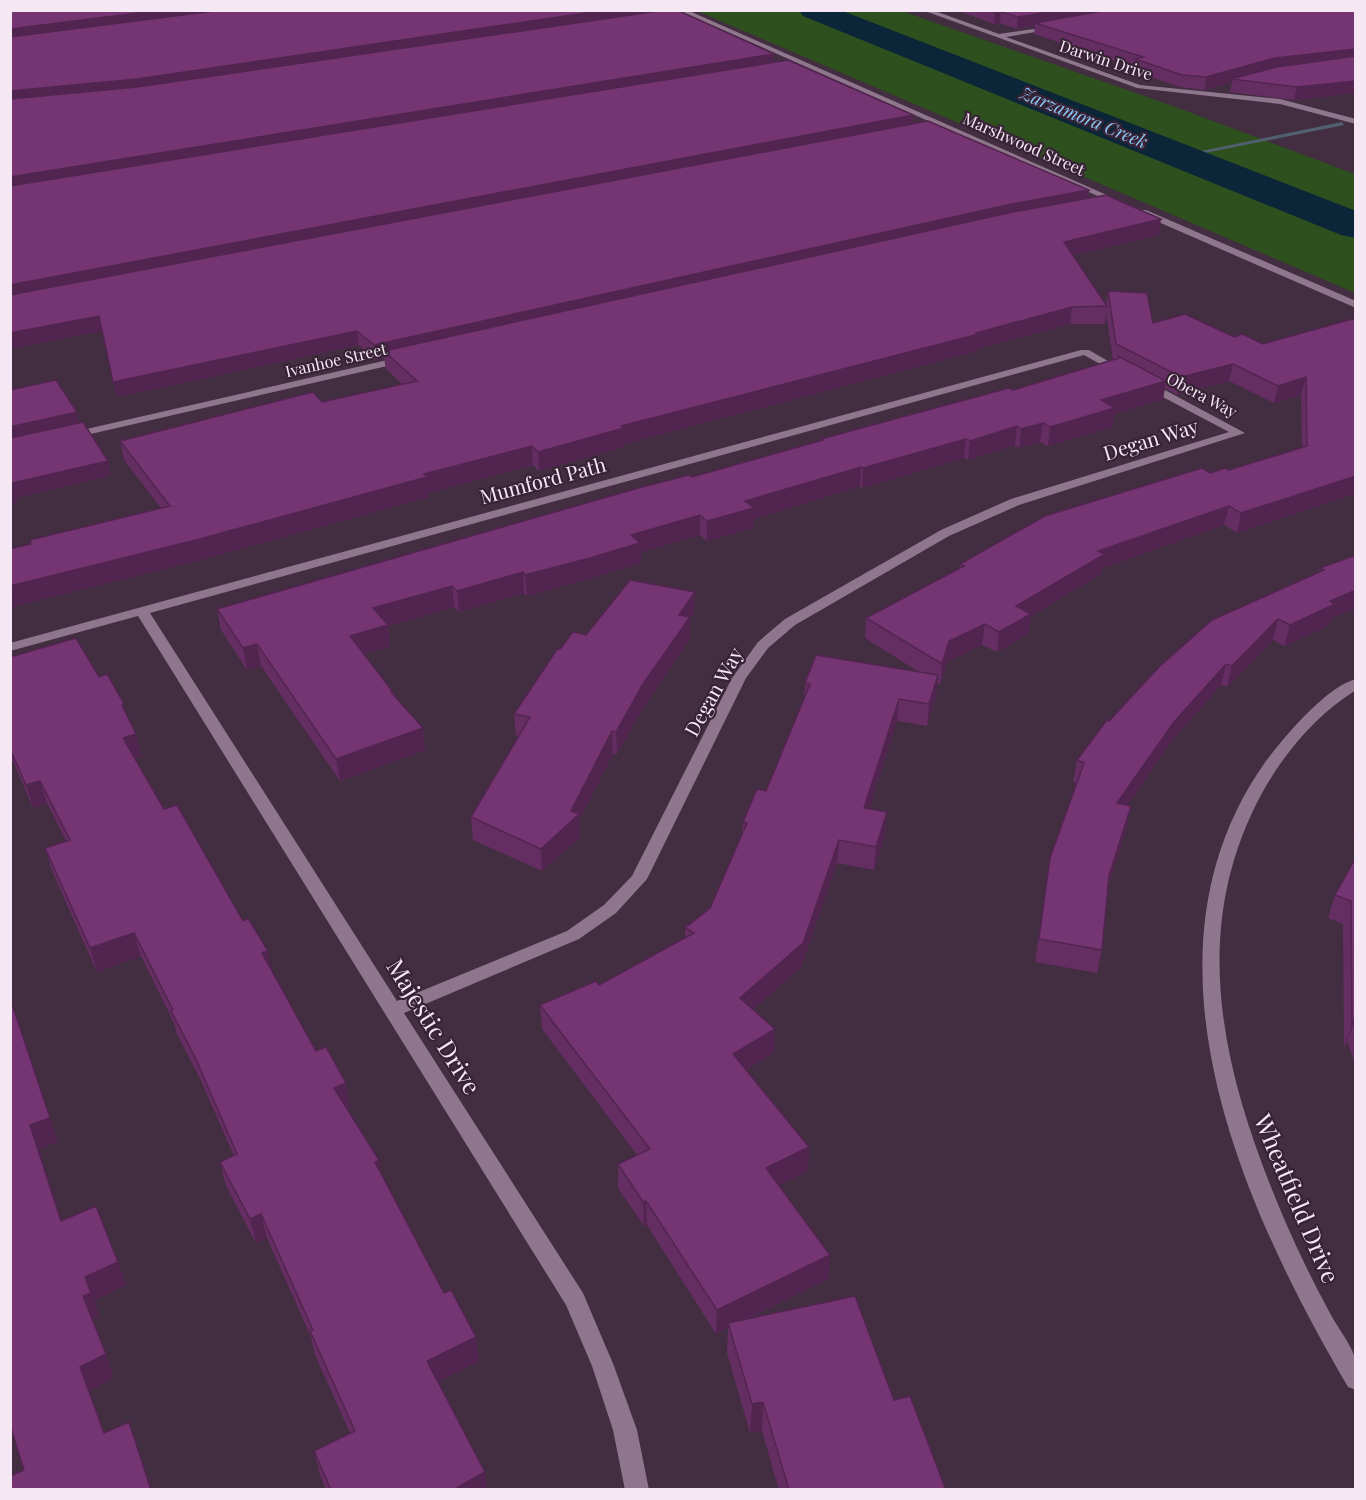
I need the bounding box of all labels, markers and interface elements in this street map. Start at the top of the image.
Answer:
street label: Darwin Drive [1057,35,1155,84]
water label: Zarzamora Creek [1016,80,1151,153]
street label: Marshwood Street [960,107,1089,180]
street label: Ivanhoe Street [283,338,389,381]
street label: Obera Way [1163,367,1241,422]
street label: Degan Way [1100,411,1201,466]
street label: Mumford Path [477,450,609,509]
street label: Degan Way [677,642,748,741]
street label: Majestic Drive [380,952,489,1100]
street label: Wheatfield Drive [1247,1108,1348,1288]

